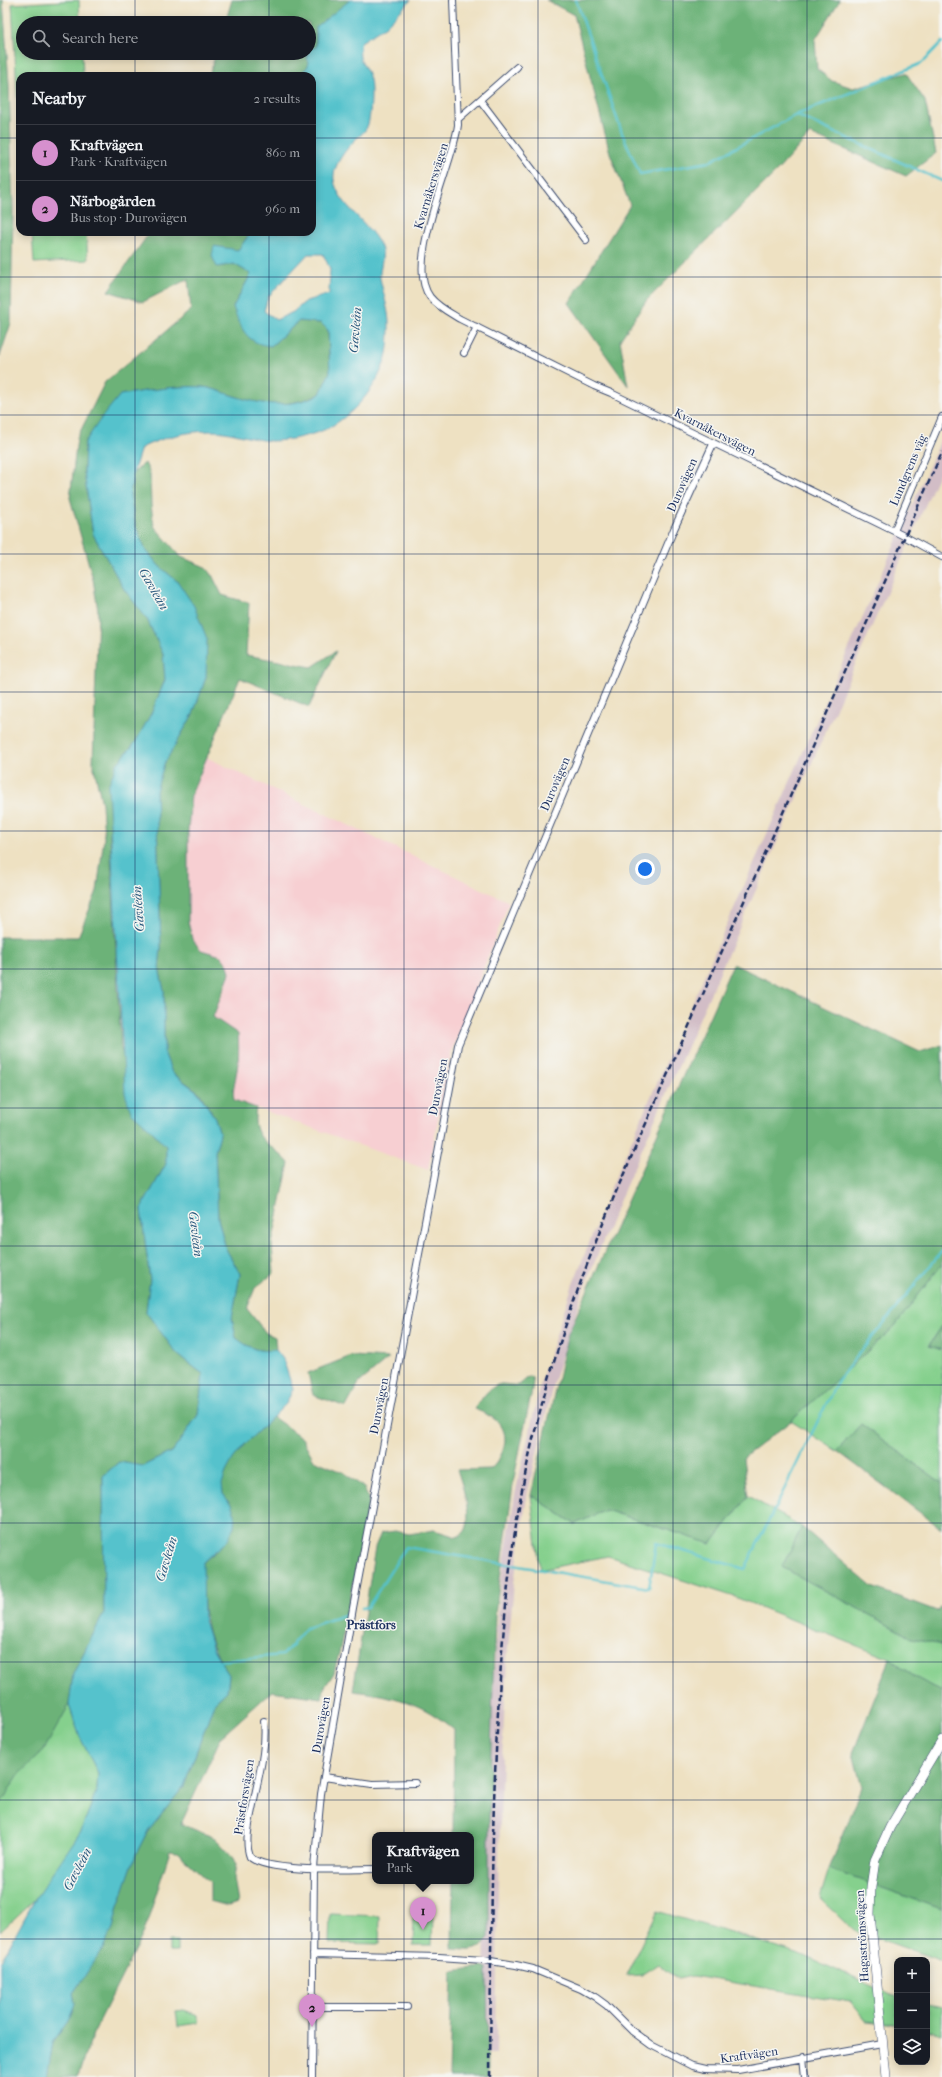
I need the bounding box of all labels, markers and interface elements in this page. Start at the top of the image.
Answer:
search box [16,16,316,60]
icon: search [30,27,52,49]
text: Search here [62,29,138,47]
text: Nearby [32,88,86,108]
text: 2 results [254,91,300,106]
text: Kraftvägen [70,136,143,154]
street label: Kvarnåkersvägen [411,141,451,231]
text: 1 [43,145,47,160]
text: 860 m [266,145,300,160]
text: Park · Kraftvägen [70,154,167,169]
text: Närbogården [70,192,155,210]
text: 2 [42,201,48,216]
text: 960 m [265,201,300,216]
text: Bus stop · Durovägen [70,210,187,225]
water label: Gavleån [346,306,364,354]
street label: Kvarnåkersvägen [672,405,758,459]
street label: Lundgrens väg [887,431,930,508]
street label: Durovägen [664,456,700,514]
water label: Gavleån [136,565,172,613]
street label: Durovägen [537,755,573,813]
your location [635,859,655,879]
water label: Gavleån [129,886,147,932]
street label: Durovägen [426,1057,450,1117]
water label: Gavleån [186,1210,206,1258]
street label: Durovägen [367,1376,391,1436]
water label: Gavleån [152,1535,180,1583]
district label: Prästfors [346,1617,396,1632]
street label: Durovägen [309,1695,333,1755]
street label: Prästforsvägen [231,1758,257,1836]
popup [372,1832,474,1884]
text: Kraftvägen [387,1842,459,1860]
water label: Gavleån [60,1845,94,1893]
text: Park [387,1860,412,1875]
street label: Hagaströmsvägen [853,1890,871,1982]
pin: 1 [410,1897,436,1930]
map controls [894,1957,930,2065]
button: + [894,1957,930,1993]
button: − [894,1993,930,2029]
pin: 2 [299,1994,325,2027]
button: layers [894,2029,930,2065]
street label: Kraftvägen [719,2044,779,2066]

